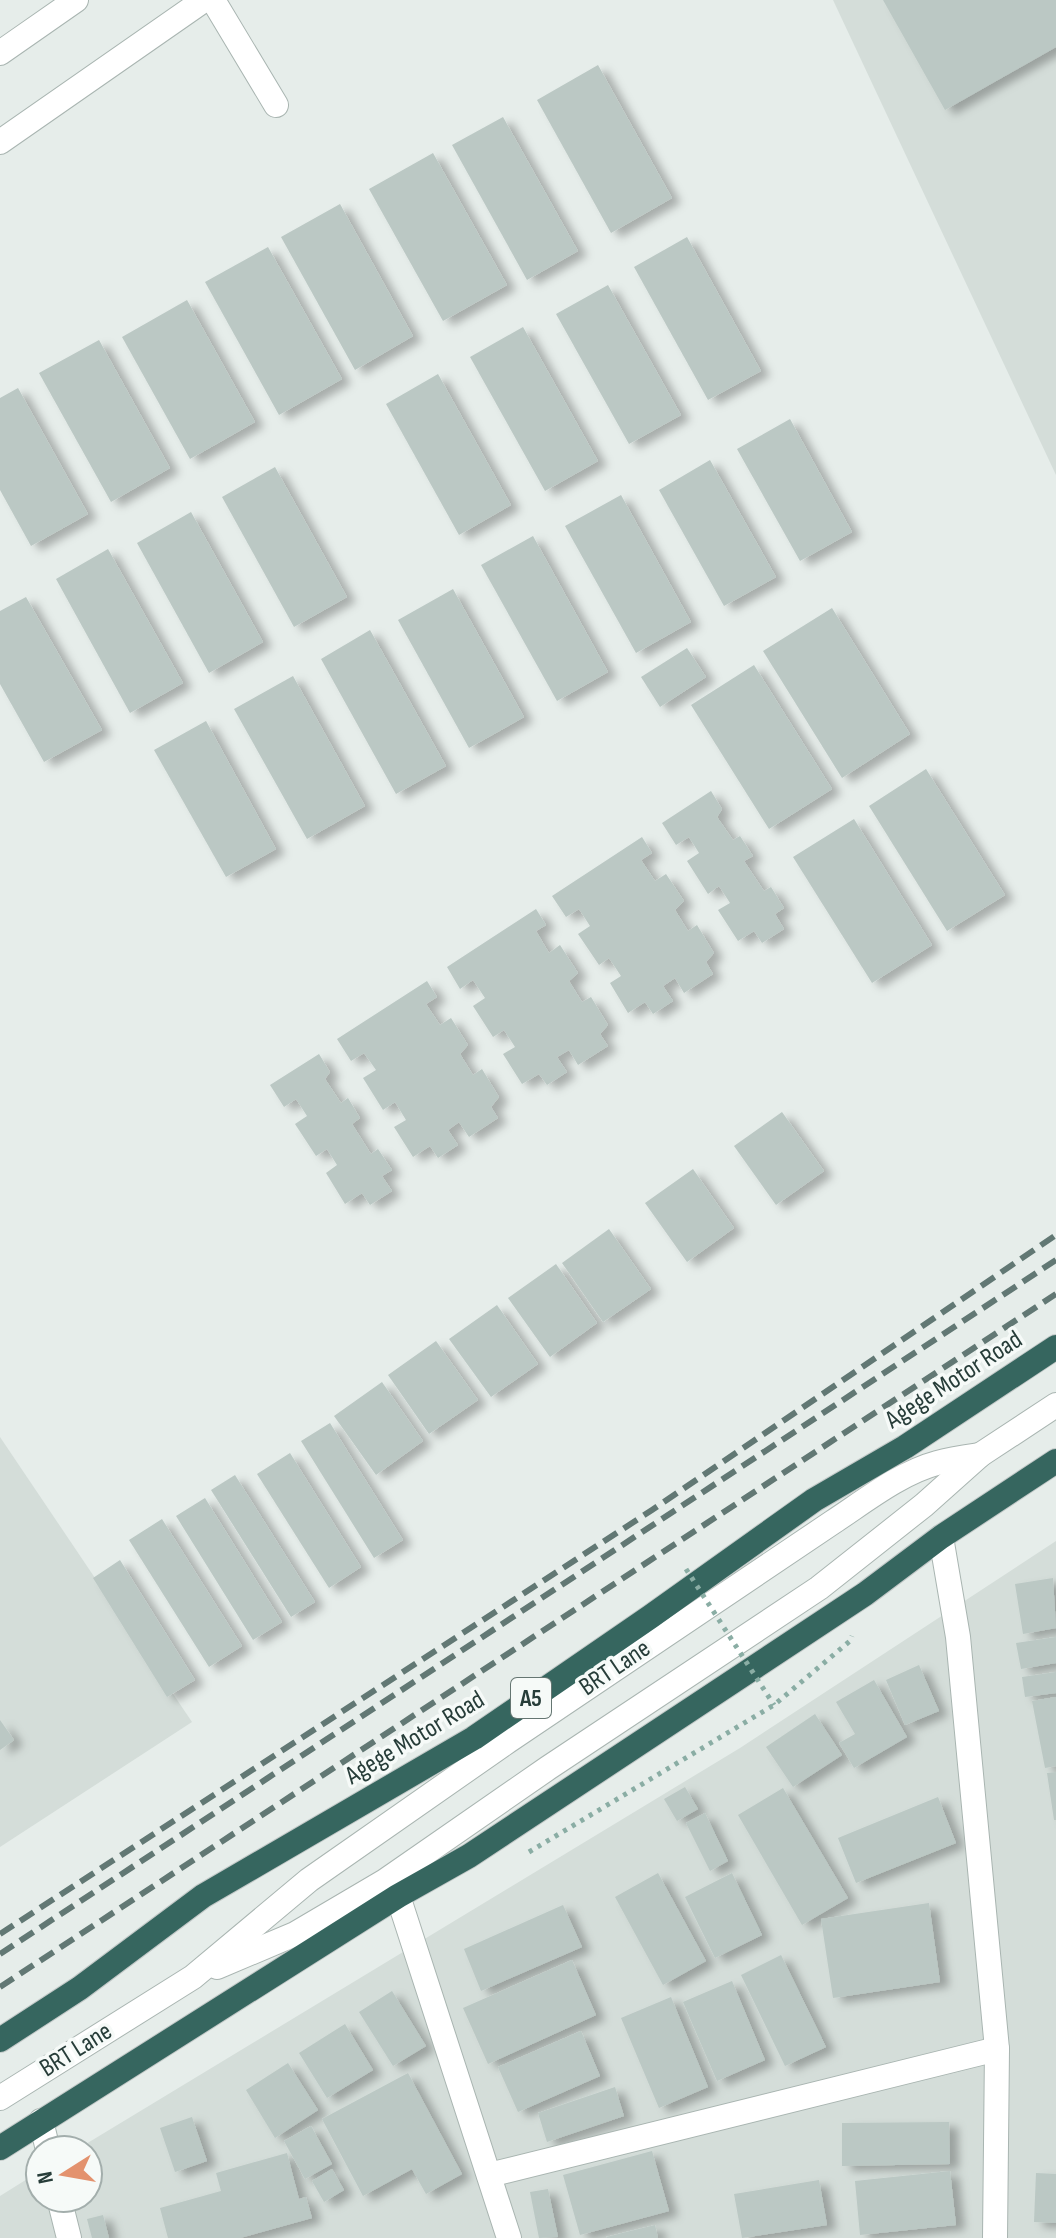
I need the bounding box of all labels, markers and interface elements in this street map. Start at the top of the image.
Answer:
street label: Agege Motor Road [879,1324,1028,1436]
street label: BRT Lane [574,1633,656,1703]
road number: A5 [511,1678,551,1718]
street label: Agege Motor Road [339,1684,490,1792]
street label: BRT Lane [34,2016,118,2084]
north arrow [24,2134,104,2214]
text: N [31,2169,60,2186]

